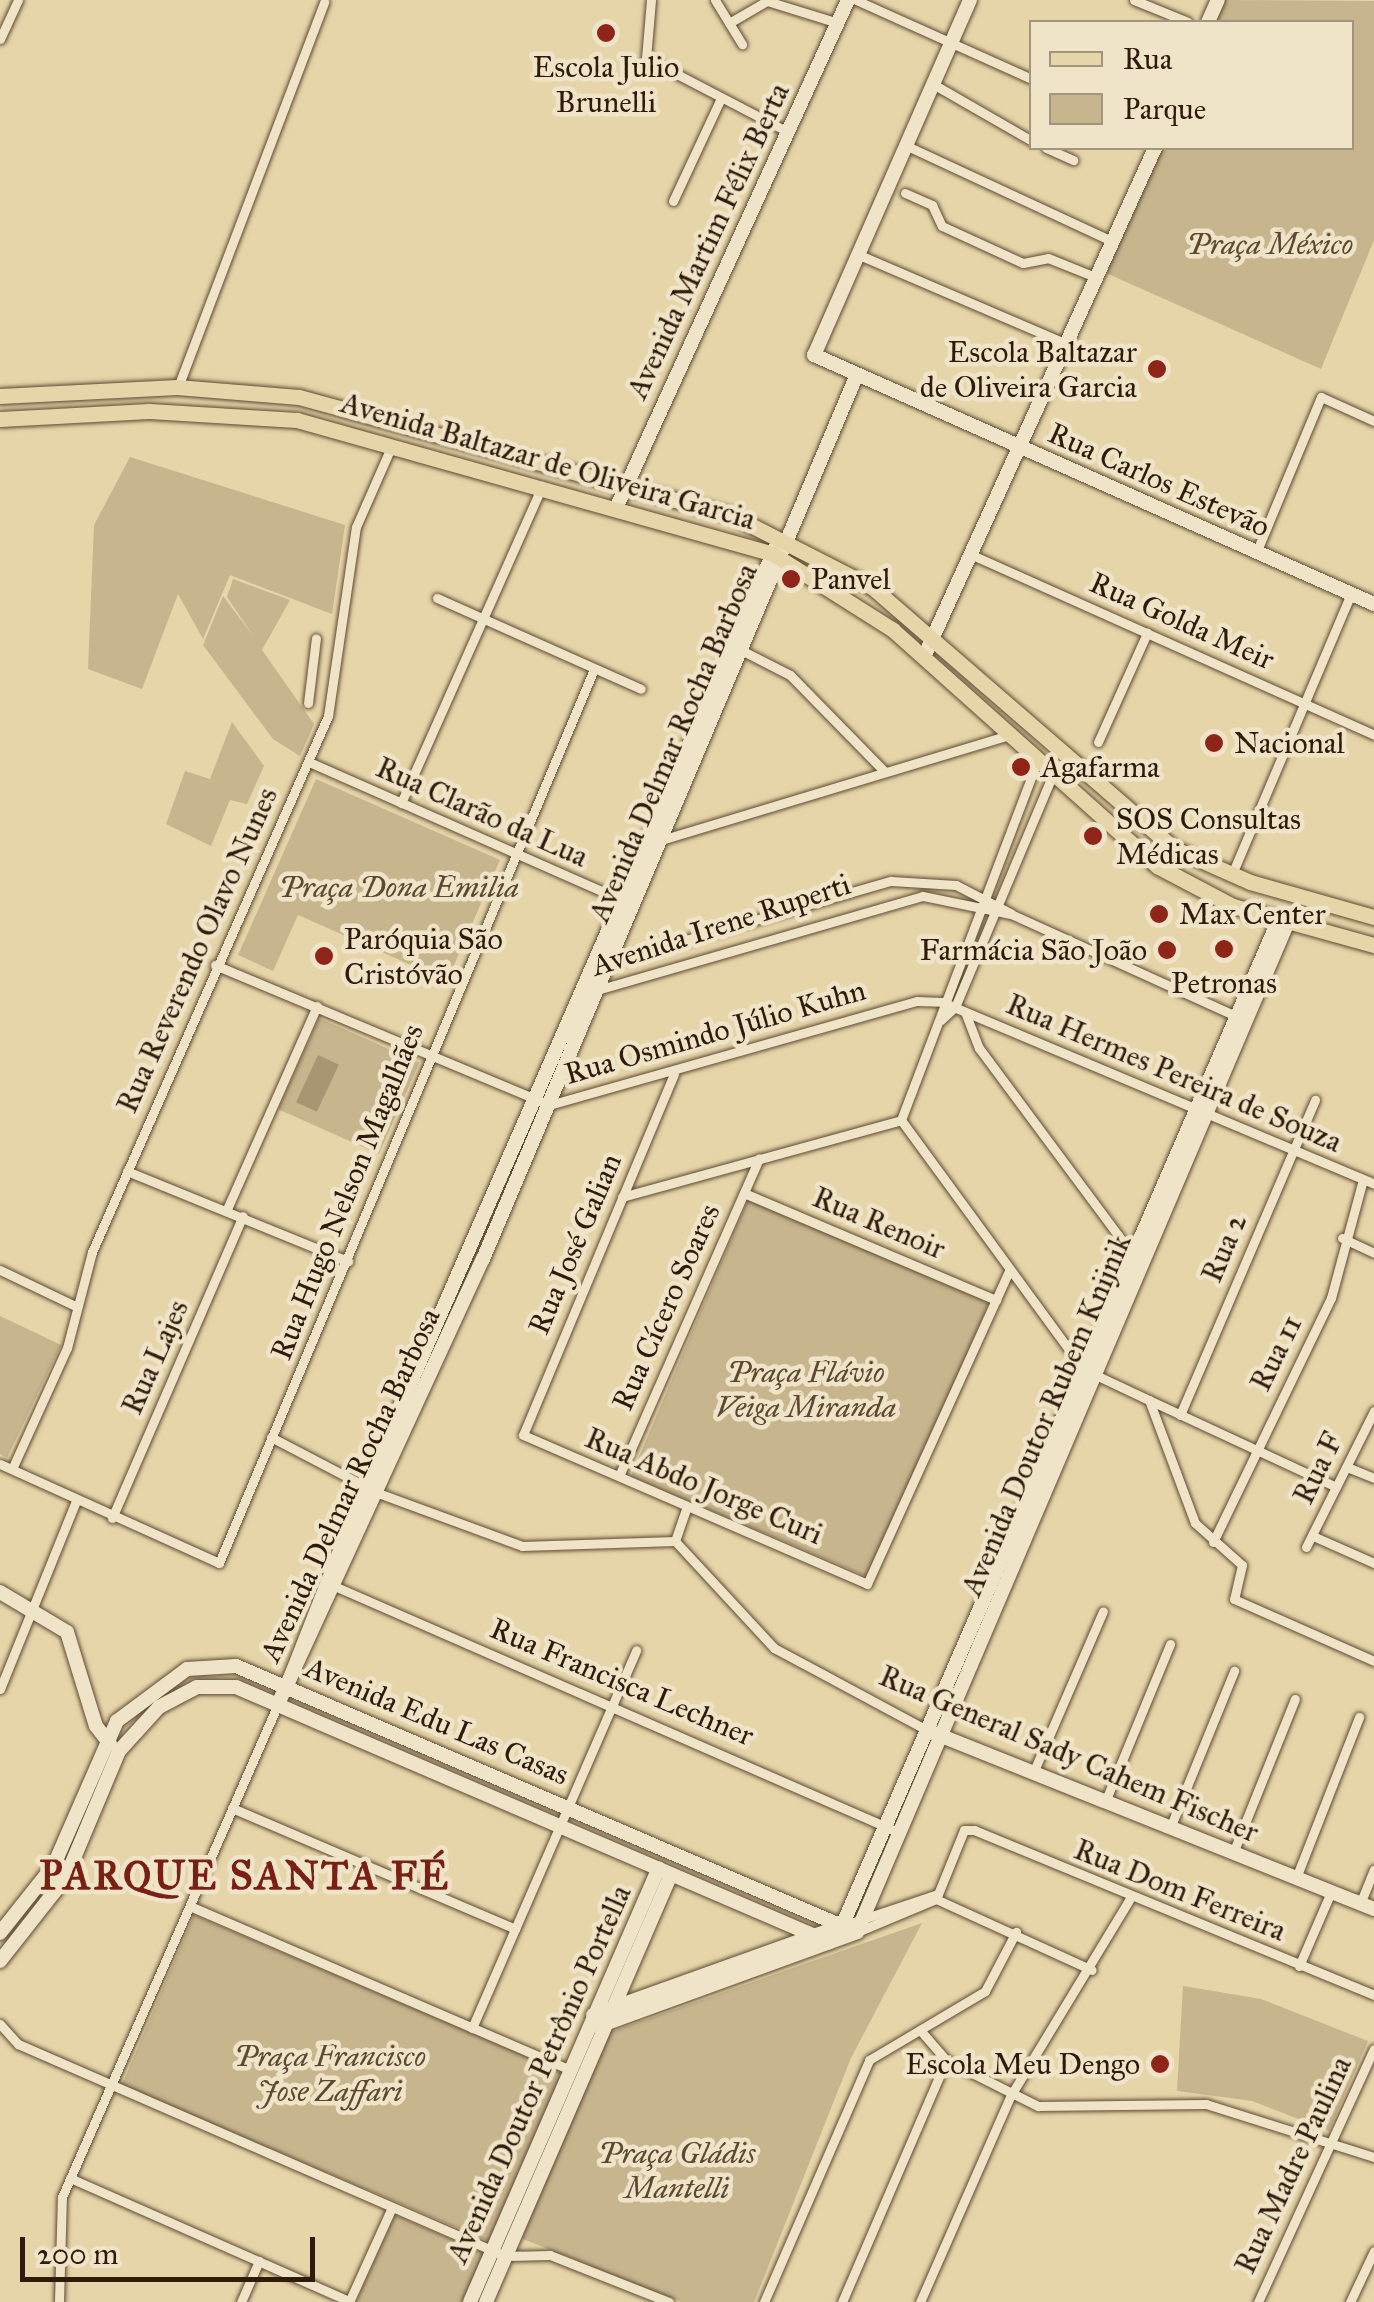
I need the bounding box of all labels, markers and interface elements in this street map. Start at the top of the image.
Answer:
legend [1029,20,1354,150]
marker: Escola Julio Brunelli [595,22,617,44]
text: Rua [1123,41,1173,77]
place label: Escola Julio Brunelli [533,49,679,120]
street label: Avenida Martim Félix Berta [619,78,797,404]
text: Parque [1123,91,1206,127]
park label: Praça México [1187,226,1353,262]
place label: Escola Baltazar de Oliveira Garcia [920,334,1137,404]
marker: Escola Baltazar de Oliveira Garcia [1146,358,1168,380]
street label: Avenida Baltazar de Oliveira Garcia [337,385,759,537]
street label: Rua Carlos Estevão [1043,415,1275,545]
street label: Avenida Delmar Rocha Barbosa [581,558,765,928]
place label: Panvel [811,561,891,597]
street label: Rua Golda Meir [1084,564,1280,678]
marker: Panvel [780,568,802,590]
place label: Nacional [1234,725,1345,761]
marker: Nacional [1203,732,1225,754]
street label: Rua Clarão da Lua [371,749,593,875]
place label: Agafarma [1041,749,1160,785]
marker: Agafarma [1010,756,1032,778]
street label: Rua Reverendo Olavo Nunes [109,782,285,1118]
place label: SOS Consultas Médicas [1116,801,1301,872]
marker: SOS Consultas Médicas [1080,823,1106,849]
street label: Avenida Irene Ruperti [587,866,855,984]
park label: Praça Dona Emilia [279,869,519,905]
place label: Max Center [1179,896,1326,932]
marker: Max Center [1148,903,1170,925]
place label: Paróquia São Cristóvão [344,921,503,992]
place label: Farmácia São João [920,932,1147,968]
marker: Petronas [1213,938,1235,960]
marker: Farmácia São João [1156,939,1178,961]
marker: Paróquia São Cristóvão [313,945,335,967]
place label: Petronas [1171,965,1277,1001]
street label: Rua Osmindo Júlio Kuhn [560,972,870,1092]
street label: Rua Hermes Pereira de Souza [1001,986,1347,1160]
street label: Rua Hugo Nelson Magalhães [263,1019,431,1365]
street label: Rua José Galian [521,1148,629,1340]
street label: Rua Renoir [807,1179,951,1267]
street label: Rua Cícero Soares [604,1198,728,1416]
street label: Rua 2 [1194,1208,1254,1288]
street label: Avenida Doutor Rubem Knijnik [953,1229,1139,1601]
street label: Rua Lajes [114,1294,196,1420]
street label: Avenida Delmar Rocha Barbosa [252,1303,448,1667]
street label: Rua 11 [1242,1309,1310,1397]
park label: Praça Flávio Veiga Miranda [716,1354,896,1424]
street label: Rua Abdo Jorge Curi [580,1420,828,1552]
street label: Rua F [1285,1426,1351,1510]
street label: Rua Francisca Lechner [485,1610,759,1754]
street label: Avenida Edu Las Casas [300,1649,574,1793]
street label: Rua General Sady Cahem Fischer [874,1658,1264,1850]
street label: Rua Dom Ferreira [1069,1831,1291,1949]
district label: PARQUE SANTA FÉ [39,1852,451,1900]
street label: Avenida Doutor Petrônio Portella [439,1880,639,2268]
park label: Praça Francisco Jose Zaffari [234,2038,426,2108]
place label: Escola Meu Dengo [905,2046,1140,2082]
street label: Rua Madre Paulina [1227,2051,1359,2279]
marker: Escola Meu Dengo [1149,2053,1171,2075]
park label: Praça Gládis Mantelli [598,2135,756,2206]
scale bar [25,2217,320,2279]
text: 200 m [37,2236,118,2272]

